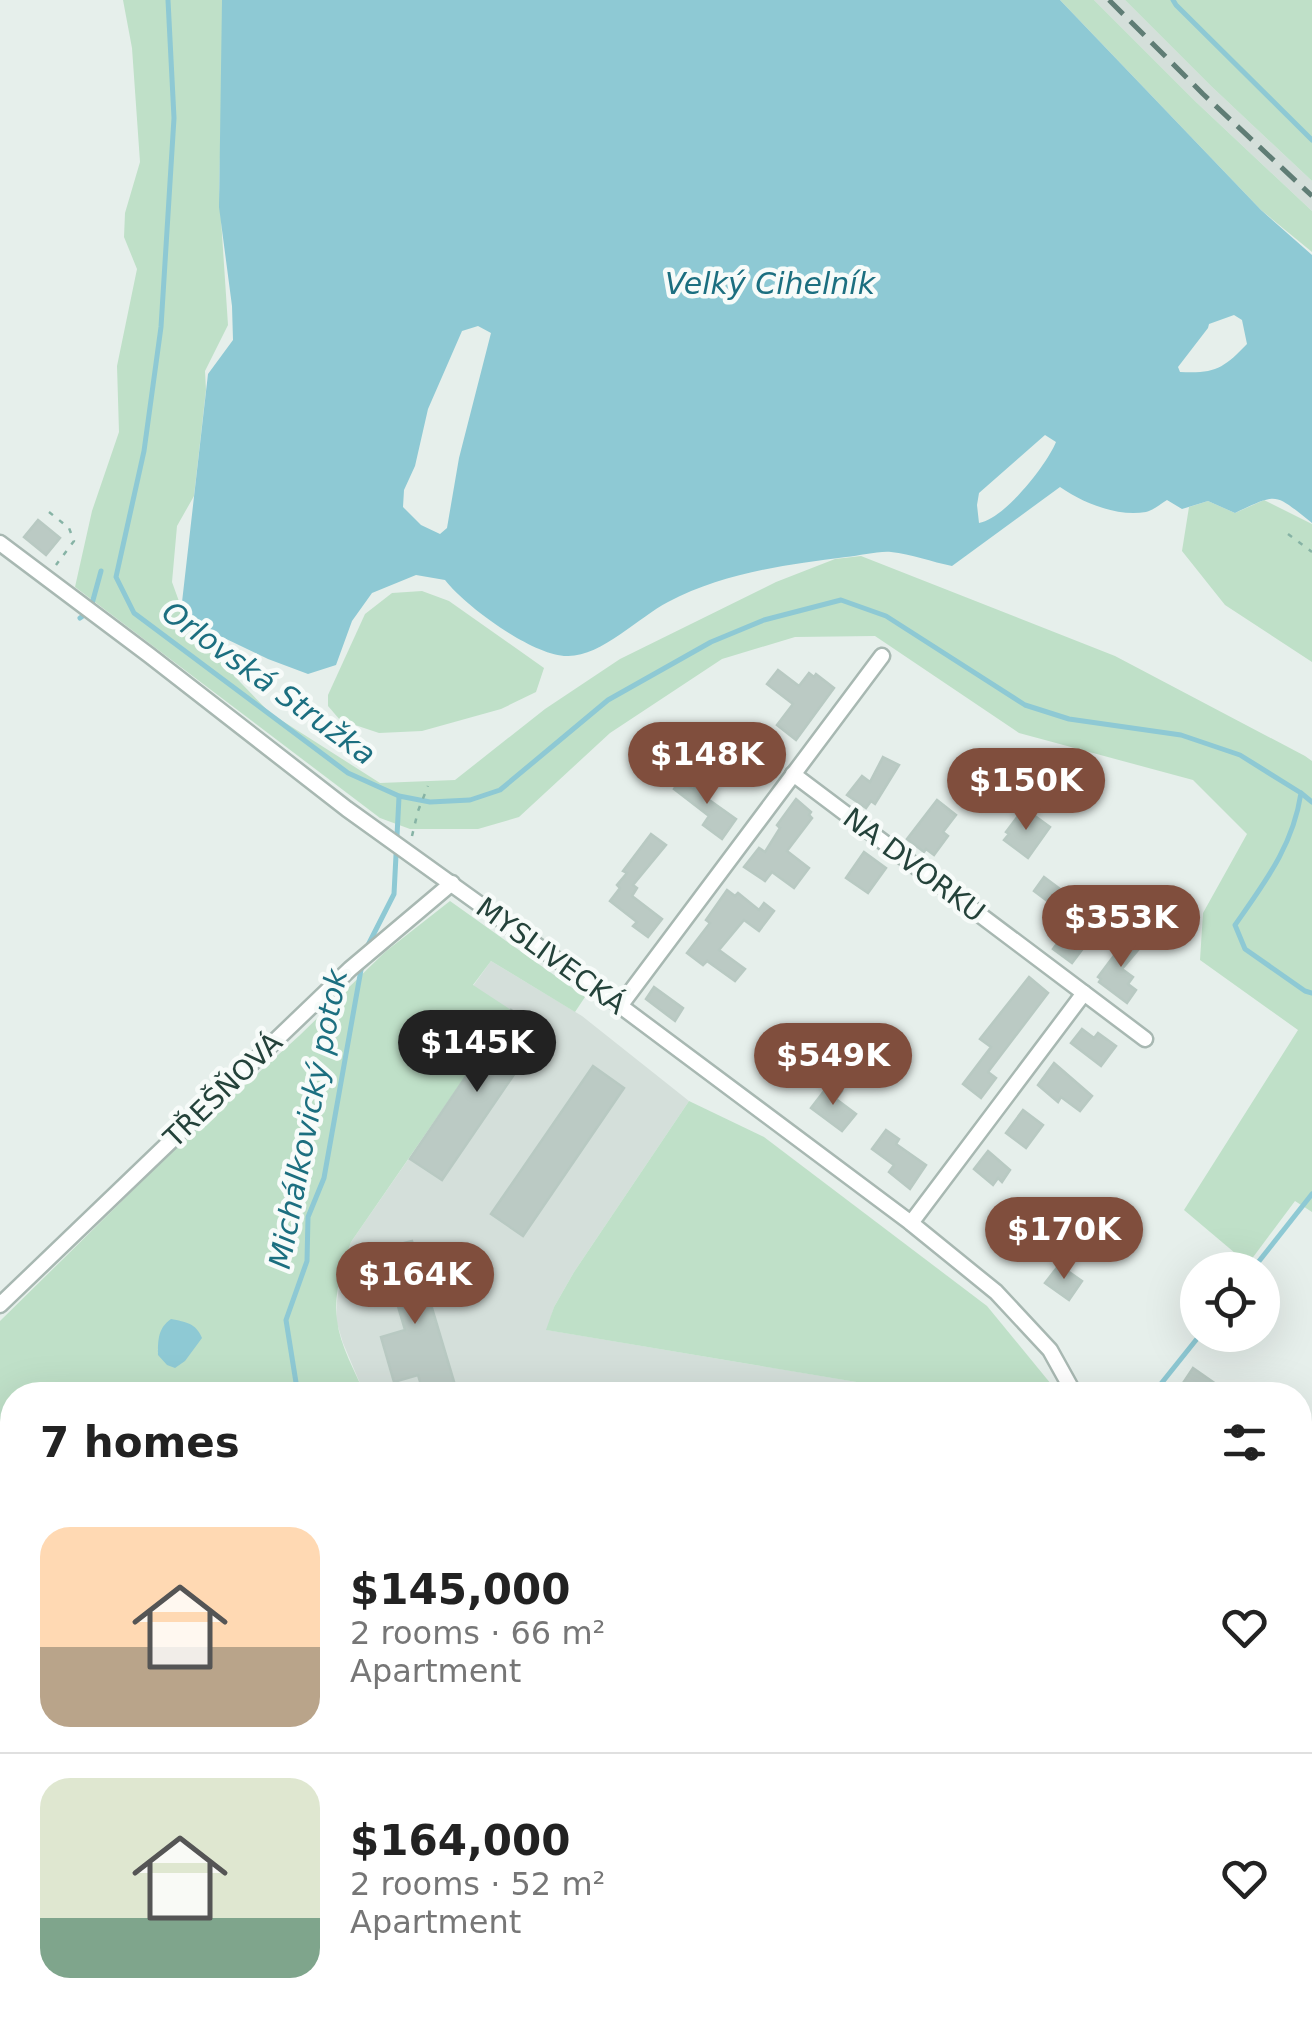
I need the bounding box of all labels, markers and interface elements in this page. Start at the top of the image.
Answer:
water label: Velký Cihelník [665,266,877,301]
water label: Orlovská Stružka [156,594,382,772]
pin: $148K [637,722,777,807]
text: $148K [650,735,764,773]
pin: $150K [956,748,1096,833]
text: $150K [969,761,1083,799]
street label: NA DVORKU [837,801,991,929]
pin: $353K [1051,885,1191,970]
street label: MYSLIVECKÁ [470,890,633,1021]
text: $353K [1064,898,1178,936]
water label: Michálkovický potok [262,965,355,1272]
pin: $145K [407,1010,547,1095]
text: $145K [420,1023,534,1061]
pin: $549K [763,1023,903,1108]
street label: TŘEŠŇOVÁ [156,1025,289,1155]
text: $549K [776,1036,890,1074]
pin: $170K [994,1197,1134,1282]
text: $170K [1007,1210,1121,1248]
pin: $164K [345,1242,485,1327]
map controls [1180,1252,1280,1352]
button: locate [1180,1252,1280,1352]
text: $164K [358,1255,472,1293]
icon: filters [1217,1415,1272,1470]
text: 7 homes [40,1418,240,1467]
text: $145,000 [350,1565,571,1614]
icon: home [120,1567,240,1687]
icon: heart [1217,1600,1272,1655]
text: 2 rooms · 66 m² [350,1614,605,1652]
text: Apartment [350,1652,521,1690]
text: $164,000 [350,1816,571,1865]
icon: home [120,1818,240,1938]
icon: heart [1217,1851,1272,1906]
text: 2 rooms · 52 m² [350,1865,605,1903]
text: Apartment [350,1903,521,1941]

